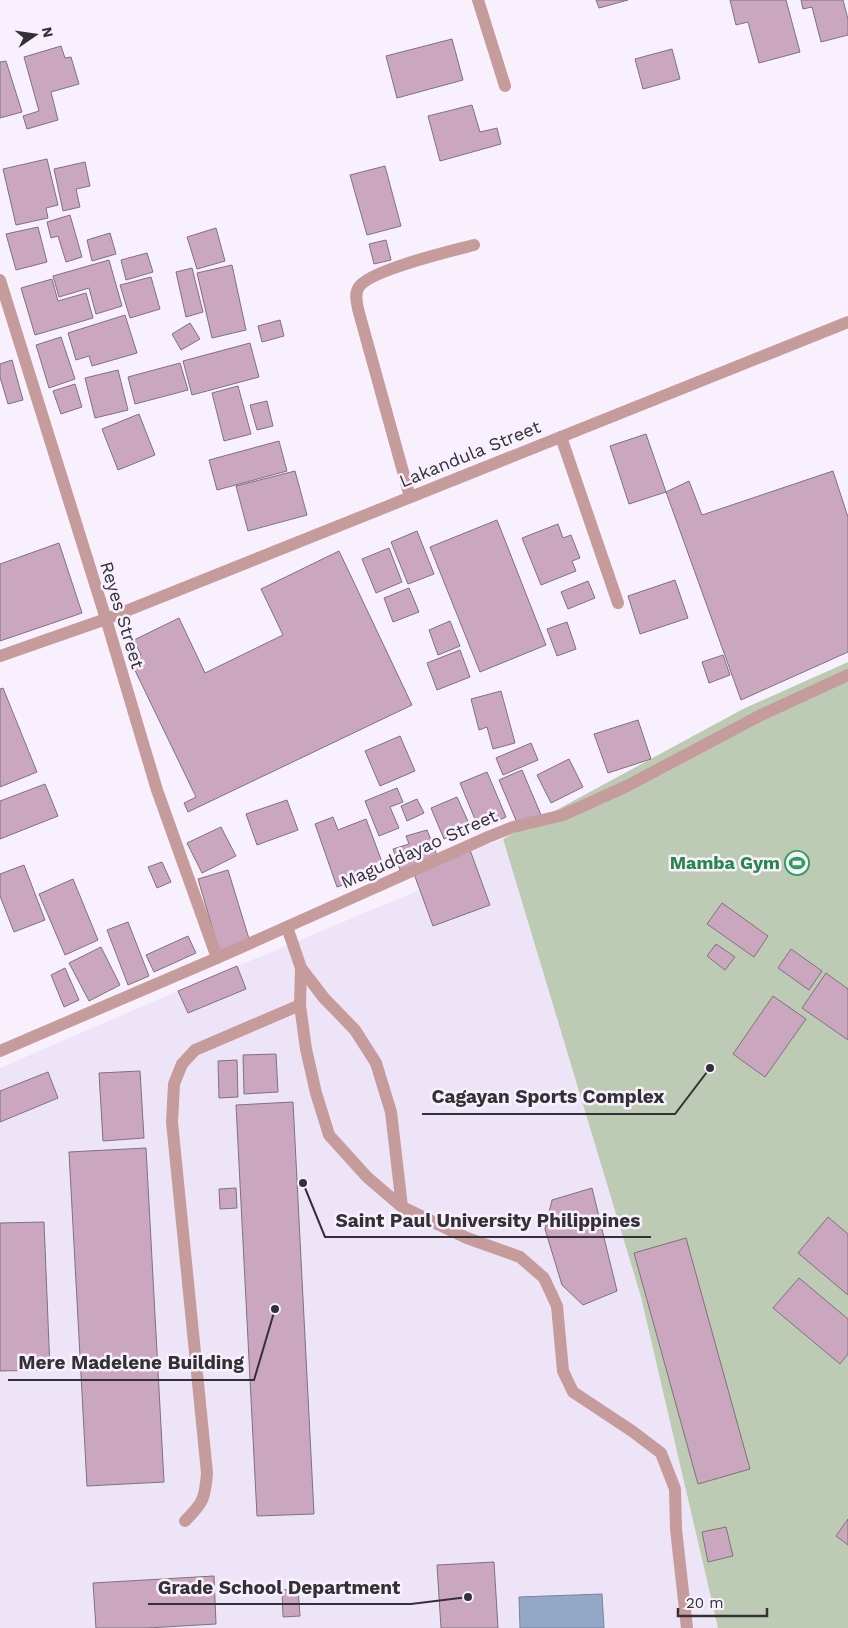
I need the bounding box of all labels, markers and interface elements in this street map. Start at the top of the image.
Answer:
north arrow [10,10,60,60]
text: N [39,25,57,39]
street label: Lakandula Street [396,415,544,491]
street label: Reyes Street [96,559,149,671]
street label: Maguddayao Street [337,804,501,892]
sports icon: Mamba Gym [784,850,810,876]
place label: Mamba Gym [670,852,780,873]
callout: Cagayan Sports Complex [422,1080,675,1114]
text: Cagayan Sports Complex [431,1085,665,1108]
callout: Saint Paul University Philippines [325,1203,651,1237]
text: Saint Paul University Philippines [336,1209,640,1232]
callout: Mere Madelene Building [8,1346,254,1380]
text: Mere Madelene Building [18,1351,244,1374]
callout: Grade School Department [148,1570,411,1604]
text: Grade School Department [158,1576,401,1599]
scale bar [678,1586,767,1618]
text: 20 m [686,1594,724,1612]

